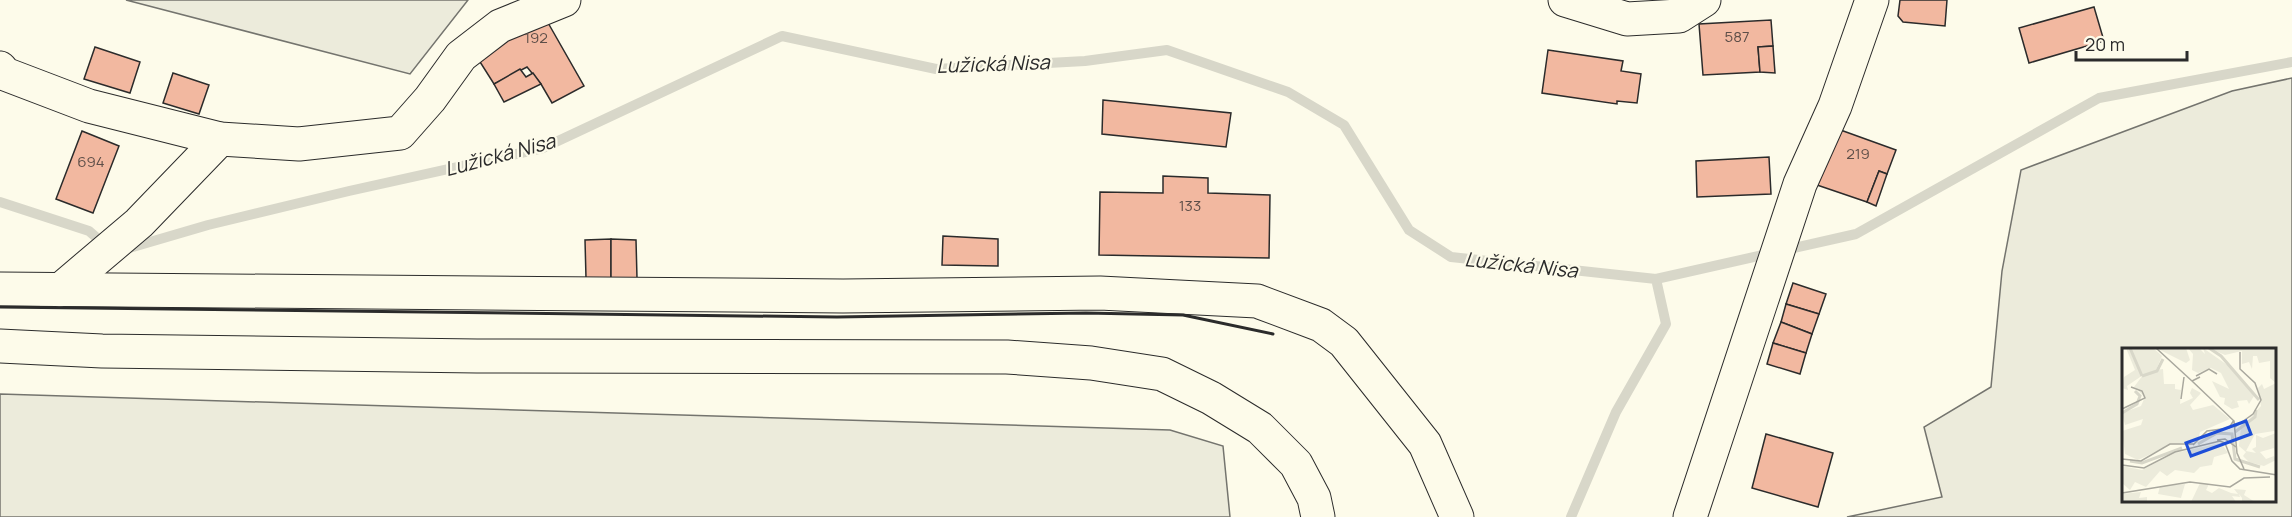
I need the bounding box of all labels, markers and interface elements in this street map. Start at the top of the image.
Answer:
scale bar [2076,24,2187,62]
house number: 587 [1725,26,1749,47]
house number: 192 [524,27,548,48]
text: 20 m [2085,32,2125,56]
water label: Lužická Nisa [936,48,1051,79]
water label: Lužická Nisa [442,127,559,182]
house number: 219 [1846,143,1870,164]
house number: 694 [77,151,105,172]
house number: 133 [1179,195,1201,216]
water label: Lužická Nisa [1463,245,1580,284]
inset map [2122,348,2277,502]

